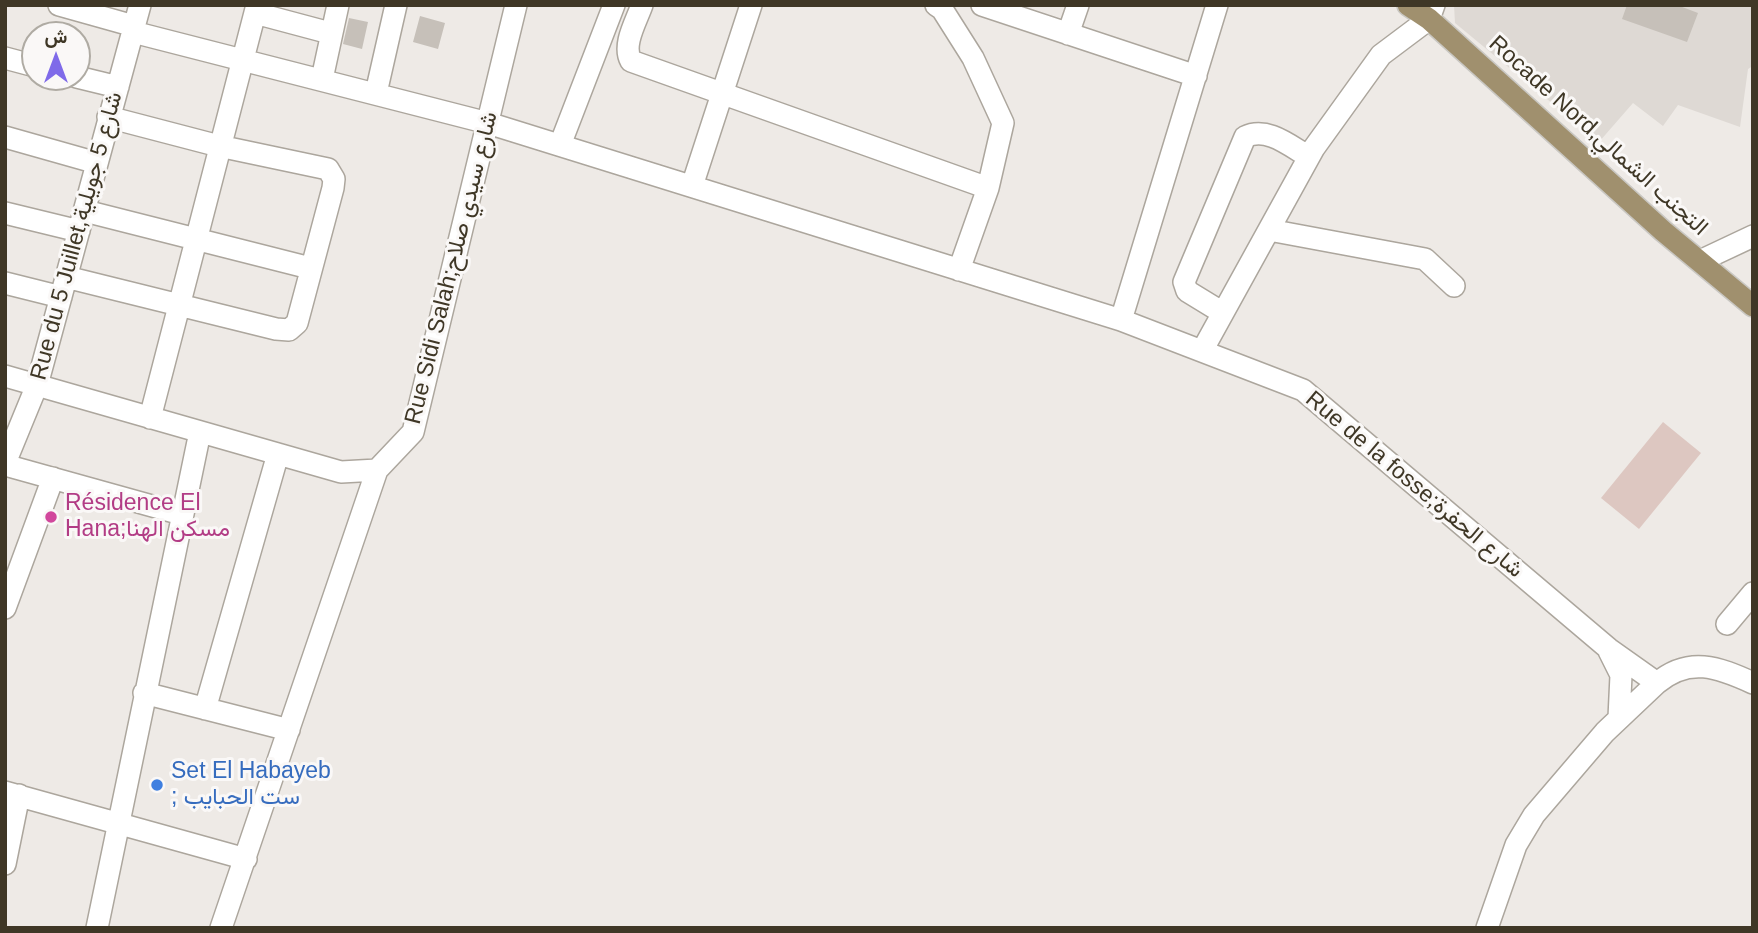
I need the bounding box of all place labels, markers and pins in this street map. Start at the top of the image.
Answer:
place label: Résidence El Hana;مسكن الهنا [65,490,230,544]
marker: Résidence El Hana;مسكن الهنا [43,509,59,525]
place label: Set El Habayeb ; ست الحبايب [171,758,331,812]
marker: Set El Habayeb ; ست الحبايب [149,777,165,793]

